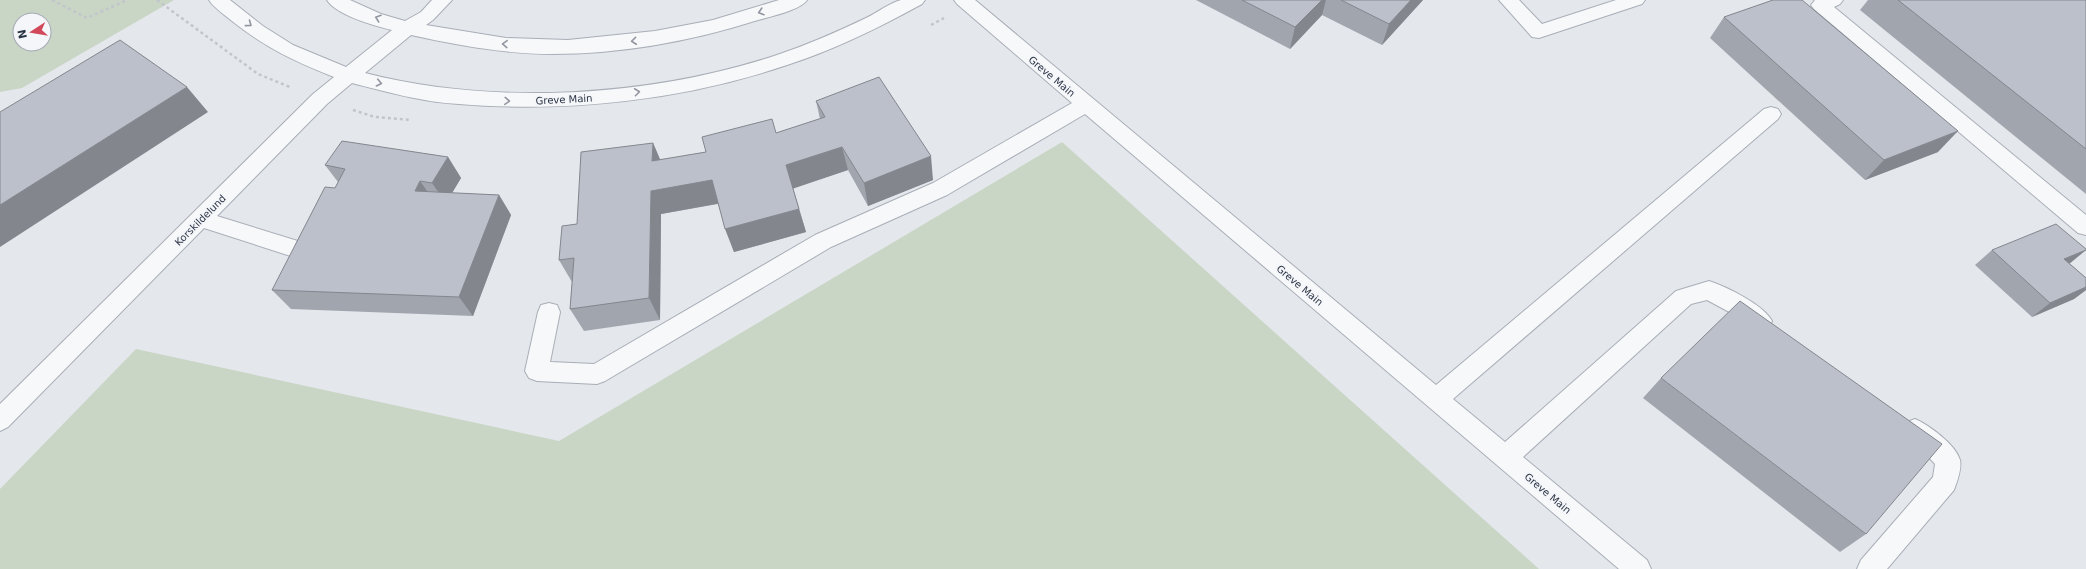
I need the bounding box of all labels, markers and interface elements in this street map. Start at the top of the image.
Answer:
one-way arrow [757,7,764,16]
north arrow [12,12,52,52]
one-way arrow [374,15,381,23]
one-way arrow [245,19,252,27]
text: N [15,28,30,40]
one-way arrow [631,36,637,45]
one-way arrow [502,40,508,49]
street label: Greve Main [1026,54,1077,99]
one-way arrow [376,79,382,87]
one-way arrow [634,88,640,97]
street label: Greve Main [535,93,593,106]
one-way arrow [504,96,510,105]
street label: Korskildelund [173,193,228,248]
street label: Greve Main [1274,263,1325,308]
street label: Greve Main [1522,471,1573,516]

